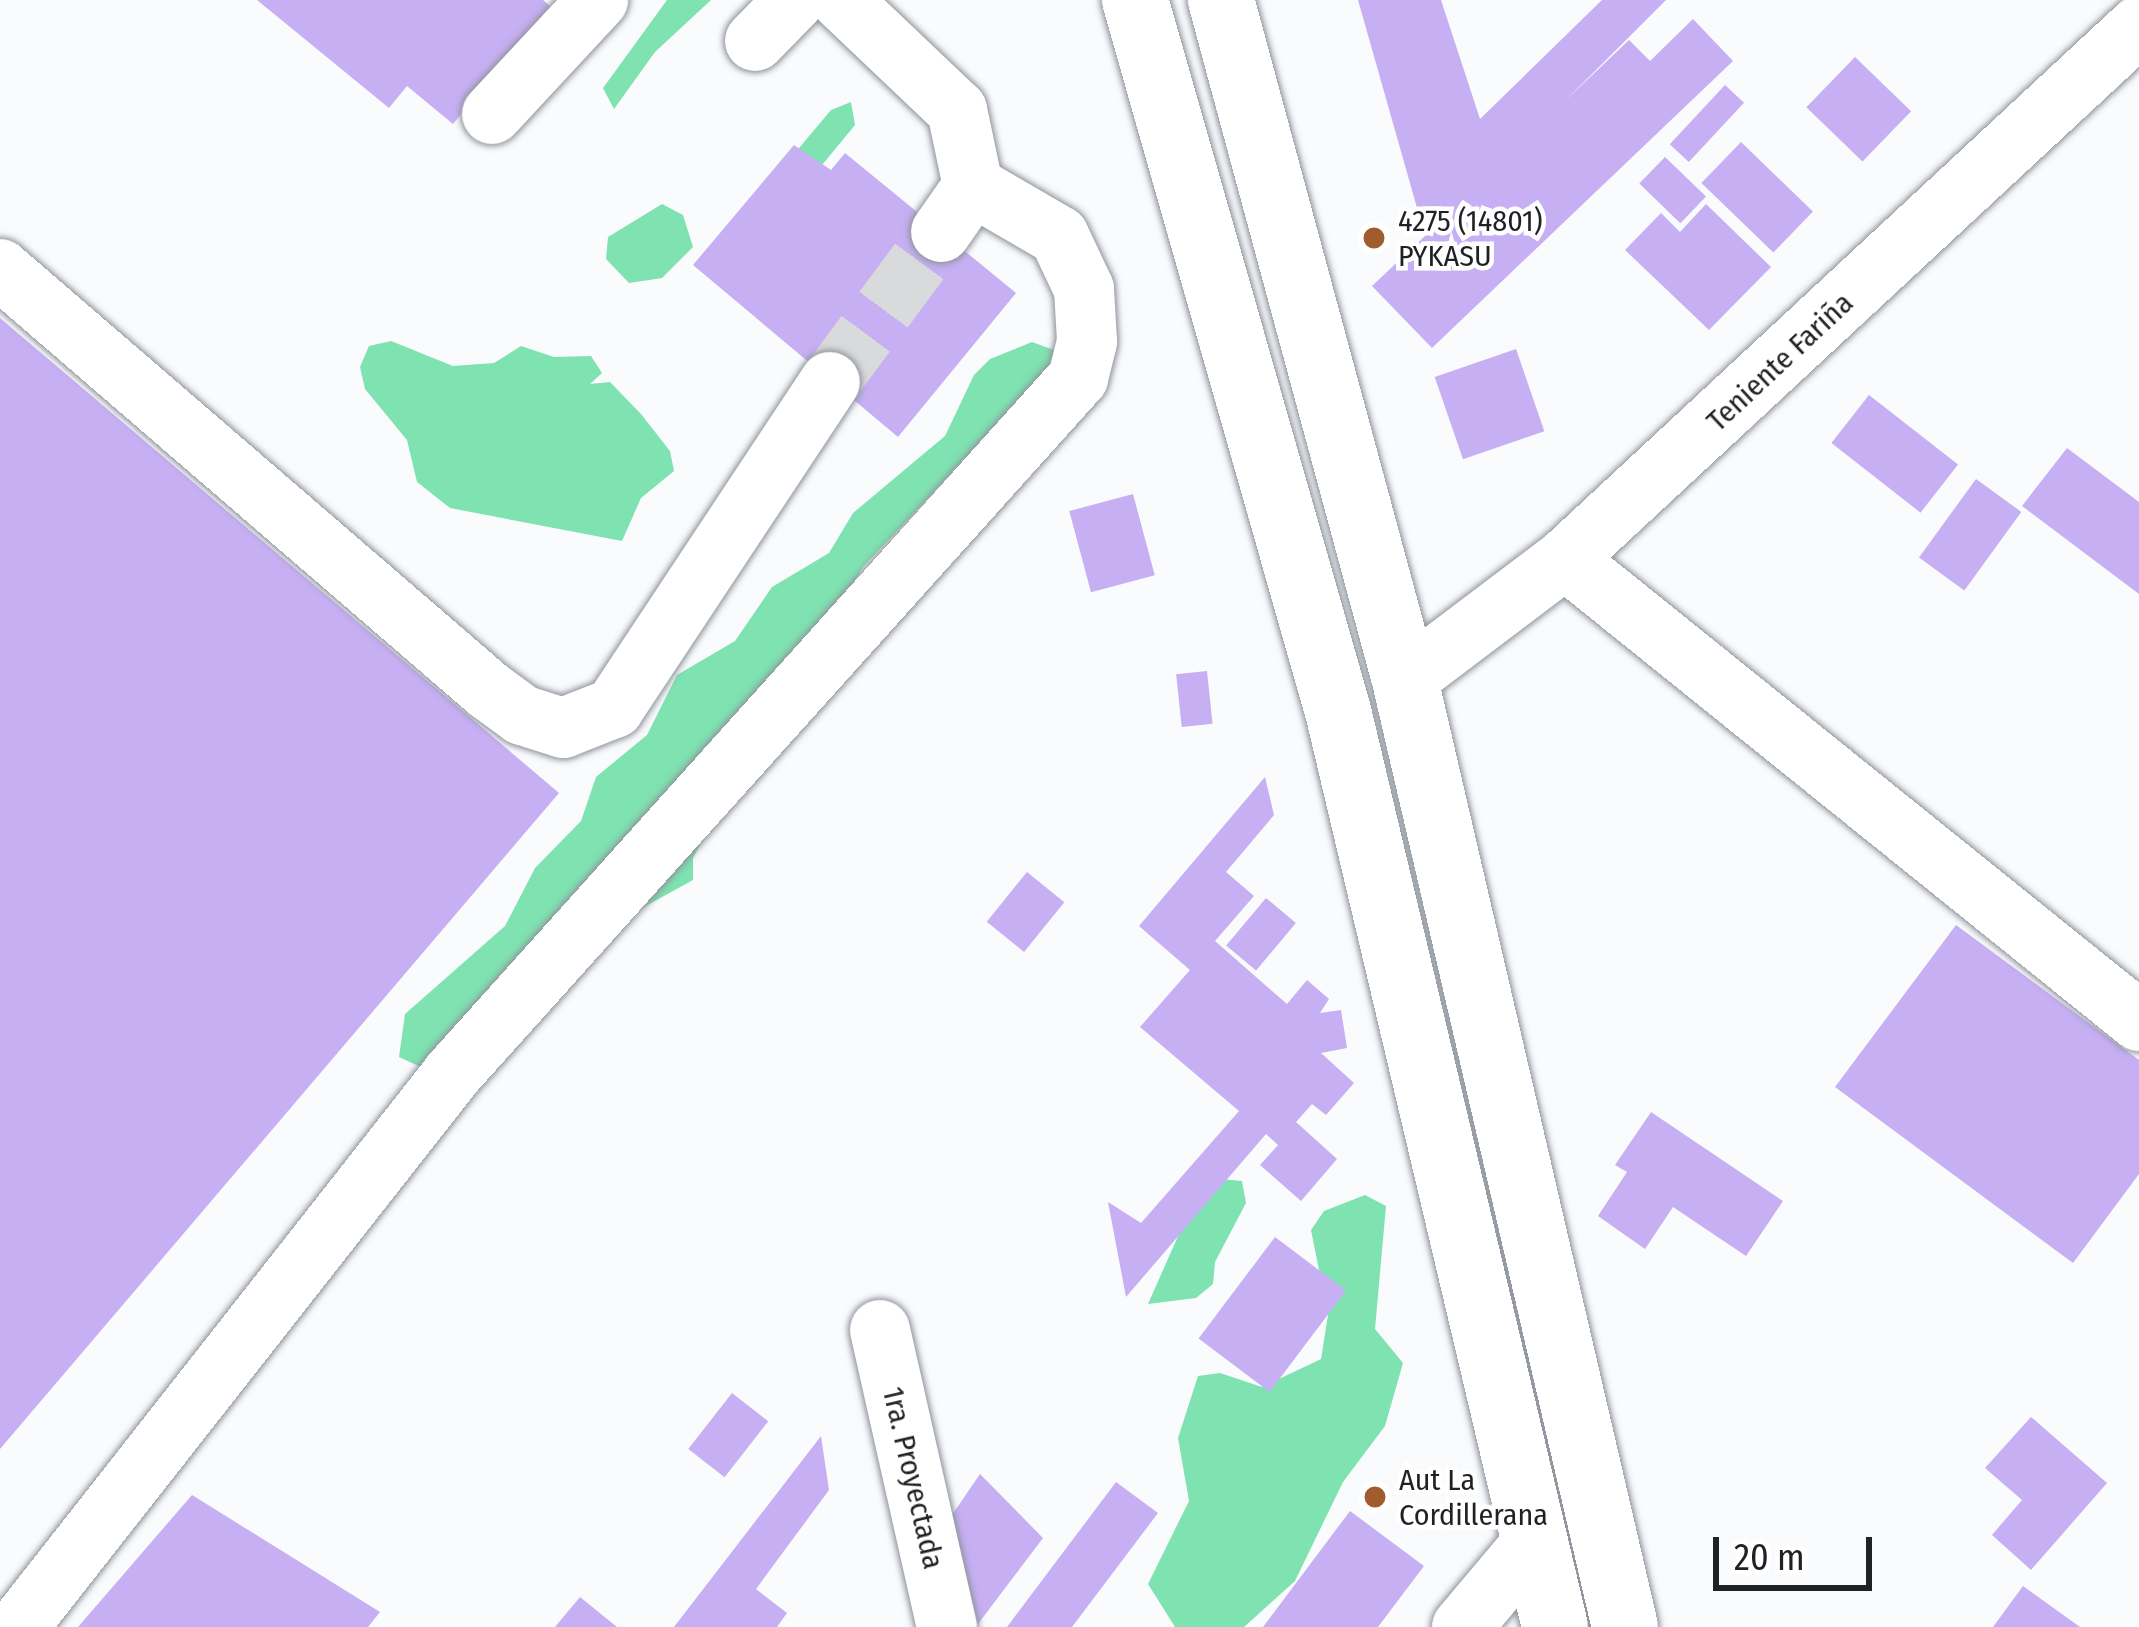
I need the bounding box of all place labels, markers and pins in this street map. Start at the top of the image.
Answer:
place label: 4275 (14801) PYKASU [1398,203,1543,274]
marker: 4275 (14801) PYKASU [1361,225,1387,251]
place label: Aut La Cordillerana [1399,1462,1548,1532]
marker: Aut La Cordillerana [1362,1484,1388,1510]

